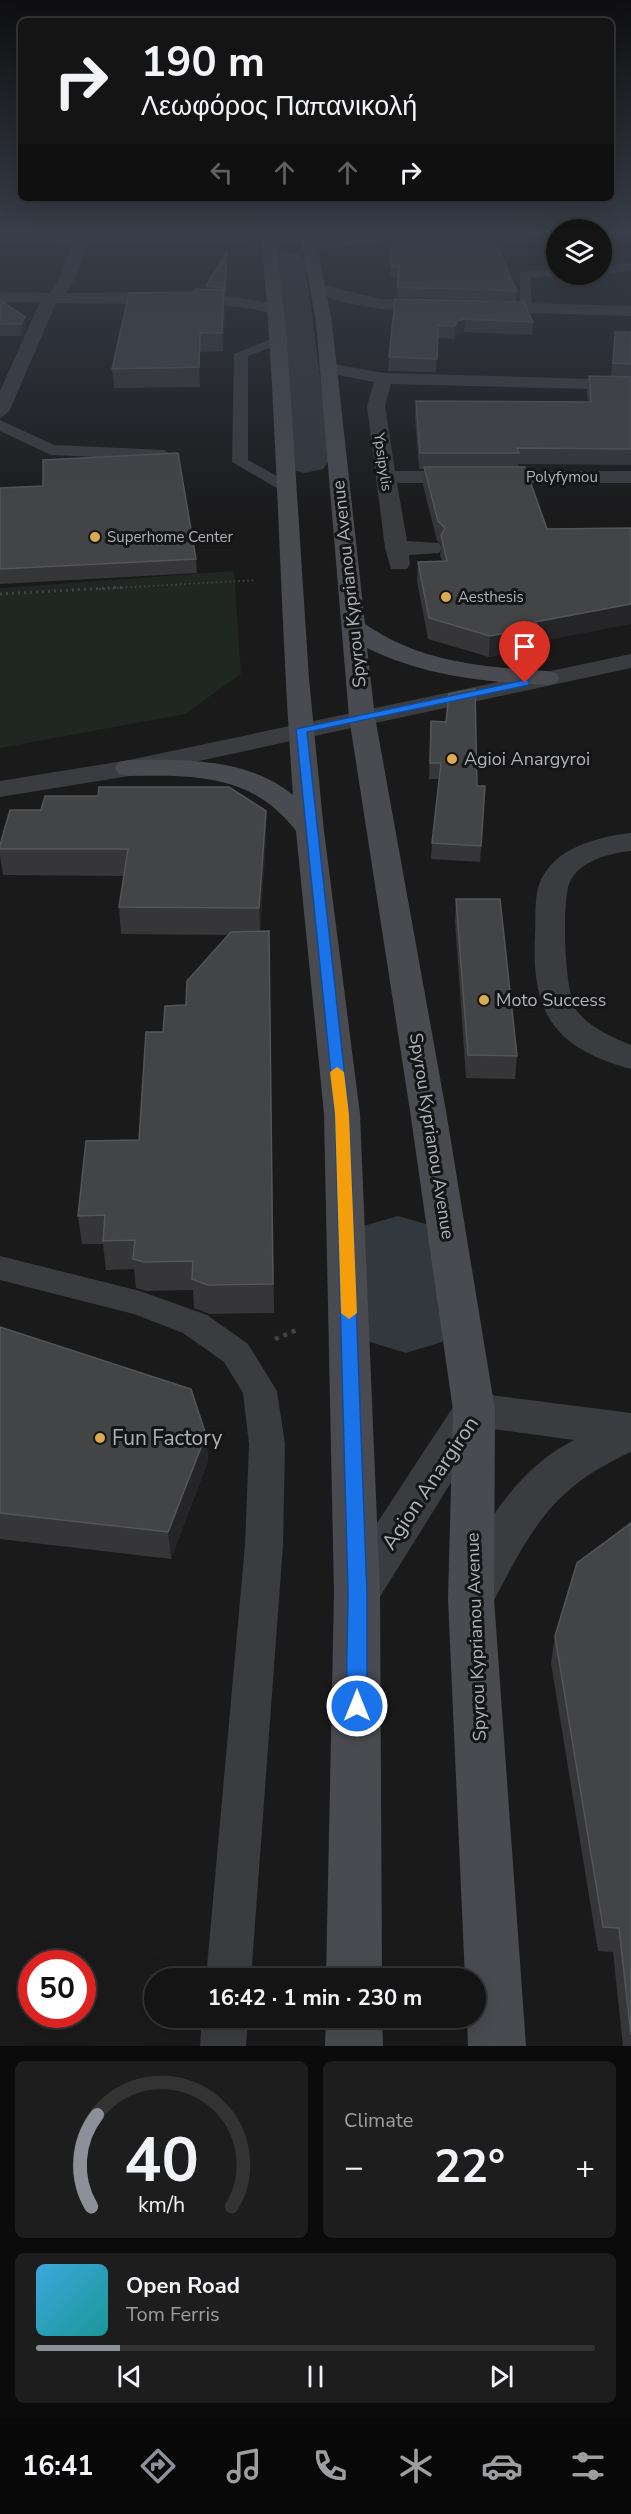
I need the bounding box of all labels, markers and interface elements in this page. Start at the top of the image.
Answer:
text: 190 m [141,34,265,91]
icon: right [42,42,120,120]
text: Λεωφόρος Παπανικολή [141,88,417,125]
icon: left [205,156,238,189]
icon: ahead [268,156,301,189]
icon: ahead [331,156,364,189]
icon: right [394,156,427,189]
map controls [546,219,612,285]
button: layers [546,219,612,285]
street label: Ypsipylis [369,431,397,492]
street label: Polyfymou [526,467,598,487]
street label: Spyrou Kyprianou Avenue [326,479,372,689]
place label: Superhome Center [107,527,233,547]
marker: Superhome Center [88,530,102,544]
place label: Aesthesis [458,587,524,607]
marker: Aesthesis [439,590,453,604]
pin [499,621,550,683]
icon: arrive [508,630,541,663]
place label: Agioi Anargyroi [464,747,590,771]
marker: Agioi Anargyroi [445,752,459,766]
place label: Moto Success [496,988,607,1012]
marker: Moto Success [477,993,491,1007]
street label: Spyrou Kyprianou Avenue [404,1031,460,1241]
street label: Agion Anargiron [375,1411,485,1555]
place label: Fun Factory [112,1424,222,1452]
marker: Fun Factory [93,1431,107,1445]
street label: Spyrou Kyprianou Avenue [460,1532,492,1742]
position arrow [325,1674,389,1738]
speed limit sign: 50 [18,1950,96,2028]
text: 16:42 · 1 min · 230 m [208,1983,422,2013]
text: Climate [344,2107,413,2134]
text: 40 [124,2118,199,2203]
text: 22° [434,2137,505,2198]
text: − [344,2145,364,2190]
text: + [575,2145,595,2190]
text: km/h [138,2190,185,2220]
text: Open Road [126,2271,240,2301]
text: Tom Ferris [126,2301,220,2328]
icon: previous [113,2360,146,2393]
icon: pause [299,2360,332,2393]
icon: next [485,2360,518,2393]
icon: directions [137,2445,179,2487]
icon: music [223,2445,265,2487]
icon: phone [309,2445,351,2487]
icon: climate [395,2445,437,2487]
icon: car [481,2445,523,2487]
icon: filters [567,2445,609,2487]
text: 16:41 [22,2448,93,2485]

